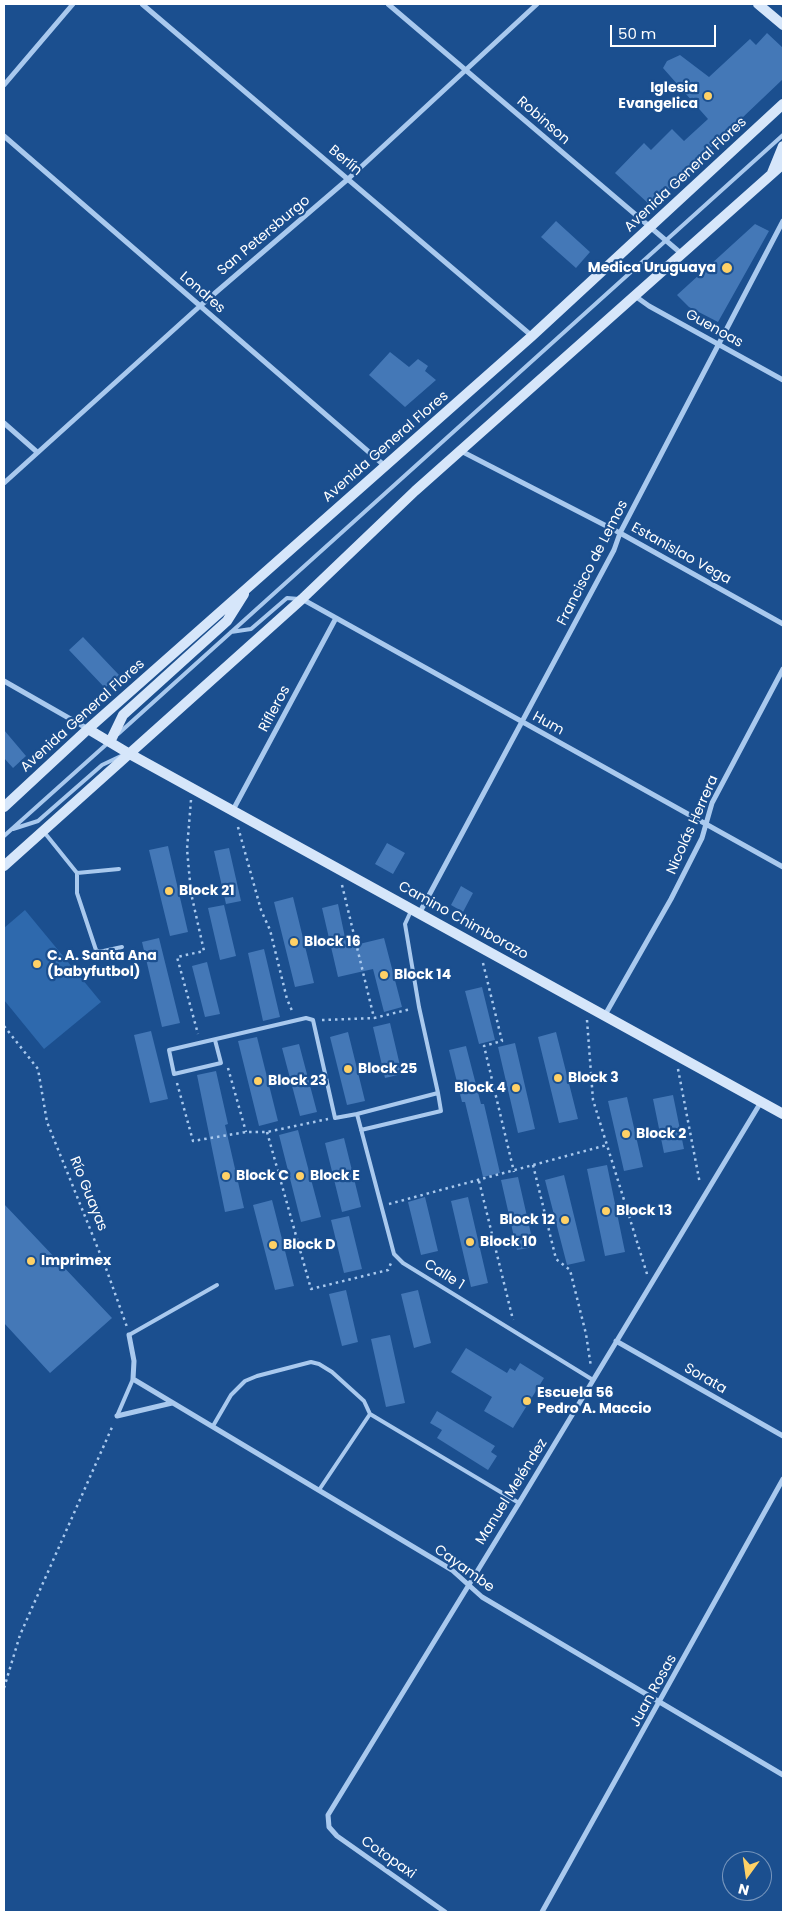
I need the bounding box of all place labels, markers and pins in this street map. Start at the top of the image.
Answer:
place label: Iglesia Evangelica [618,80,698,112]
marker: Iglesia Evangelica [702,90,714,102]
place label: Medica Uruguaya [588,260,716,276]
marker: Medica Uruguaya [720,261,734,275]
place label: Block 21 [179,883,235,899]
marker: Block 21 [163,885,175,897]
place label: Block 16 [304,934,361,950]
marker: Block 16 [288,936,300,948]
place label: C. A. Santa Ana (babyfutbol) [47,948,157,980]
marker: C. A. Santa Ana (babyfutbol) [31,958,43,970]
place label: Block 14 [394,967,451,983]
marker: Block 14 [378,969,390,981]
place label: Block 25 [358,1061,417,1077]
marker: Block 25 [342,1063,354,1075]
place label: Block 3 [568,1070,619,1086]
marker: Block 3 [552,1072,564,1084]
place label: Block 23 [268,1073,327,1089]
marker: Block 23 [252,1075,264,1087]
place label: Block 4 [454,1080,506,1096]
marker: Block 4 [510,1082,522,1094]
place label: Block 2 [636,1126,686,1142]
marker: Block 2 [620,1128,632,1140]
place label: Block C [236,1168,289,1184]
place label: Block E [310,1168,360,1184]
marker: Block C [220,1170,232,1182]
marker: Block E [294,1170,306,1182]
place label: Block 13 [616,1203,672,1219]
marker: Block 13 [600,1205,612,1217]
place label: Block 12 [499,1212,555,1228]
marker: Block 12 [559,1214,571,1226]
place label: Block 10 [480,1234,537,1250]
marker: Block 10 [464,1236,476,1248]
place label: Block D [283,1237,336,1253]
marker: Block D [267,1239,279,1251]
place label: Imprimex [41,1253,111,1269]
marker: Imprimex [25,1255,37,1267]
place label: Escuela 56 Pedro A. Maccio [537,1385,651,1418]
marker: Escuela 56 Pedro A. Maccio [521,1395,533,1407]

